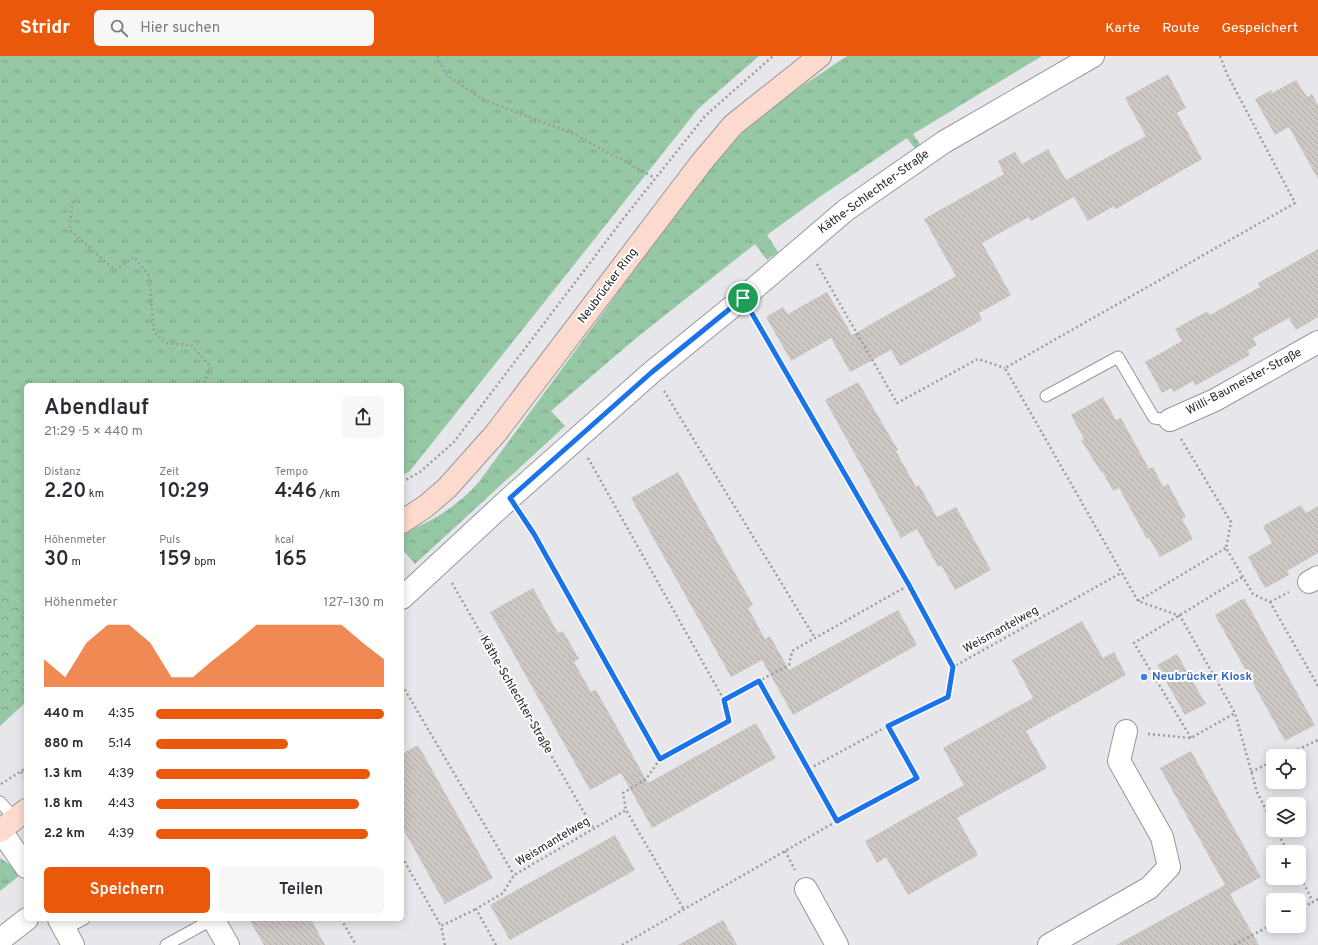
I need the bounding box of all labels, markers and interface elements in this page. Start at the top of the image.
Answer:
search box [94,10,374,46]
text: Stridr [20,16,70,40]
icon: search [108,17,130,39]
text: Hier suchen [140,19,220,38]
text: Karte [1105,20,1140,37]
text: Route [1162,20,1199,37]
text: Gespeichert [1221,20,1298,37]
street label: Käthe-Schlechter-Straße [815,146,933,238]
street label: Neubrücker Ring [574,245,642,327]
pin [726,281,760,315]
icon: arrive [732,287,754,309]
street label: Willi-Baumeister-Straße [1183,345,1305,419]
text: Abendlauf [44,395,149,422]
button: share [342,396,384,438]
text: 21:29 · 5 × 440 m [44,424,143,440]
text: Distanz [44,465,81,479]
text: Zeit [159,465,179,479]
text: Tempo [275,465,308,479]
text: 2.20 [44,479,86,505]
text: 10:29 [159,479,209,505]
text: 4:46 [275,479,317,505]
text: km [86,487,104,501]
text: /km [317,487,340,501]
text: Höhenmeter [44,533,106,547]
text: Puls [159,533,180,547]
text: kcal [275,533,294,547]
text: 30 [44,547,69,573]
text: 159 [159,547,192,573]
text: 165 [275,547,307,573]
text: m [69,555,81,569]
text: bpm [192,555,216,569]
text: Höhenmeter [44,595,118,611]
text: 127–130 m [324,595,384,611]
street label: Weismantelweg [960,603,1042,657]
street label: Käthe-Schlechter-Straße [476,633,556,757]
place label: Neubrücker Kiosk [1152,669,1252,685]
marker: Neubrücker Kiosk [1139,672,1149,682]
text: 440 m [44,706,84,722]
text: 4:35 [108,706,135,722]
text: 880 m [44,736,83,752]
text: 5:14 [108,736,132,752]
map controls [1266,749,1306,933]
button: locate [1266,749,1306,789]
text: 1.3 km [44,766,82,782]
text: 4:39 [108,766,134,782]
text: 1.8 km [44,796,83,812]
text: 4:43 [108,796,135,812]
button: layers [1266,797,1306,837]
street label: Weismantelweg [513,813,593,871]
text: 2.2 km [44,826,85,842]
text: 4:39 [108,826,134,842]
button: + [1266,845,1306,885]
button: Speichern [44,867,210,913]
button: Teilen [218,867,384,913]
button: − [1266,893,1306,933]

